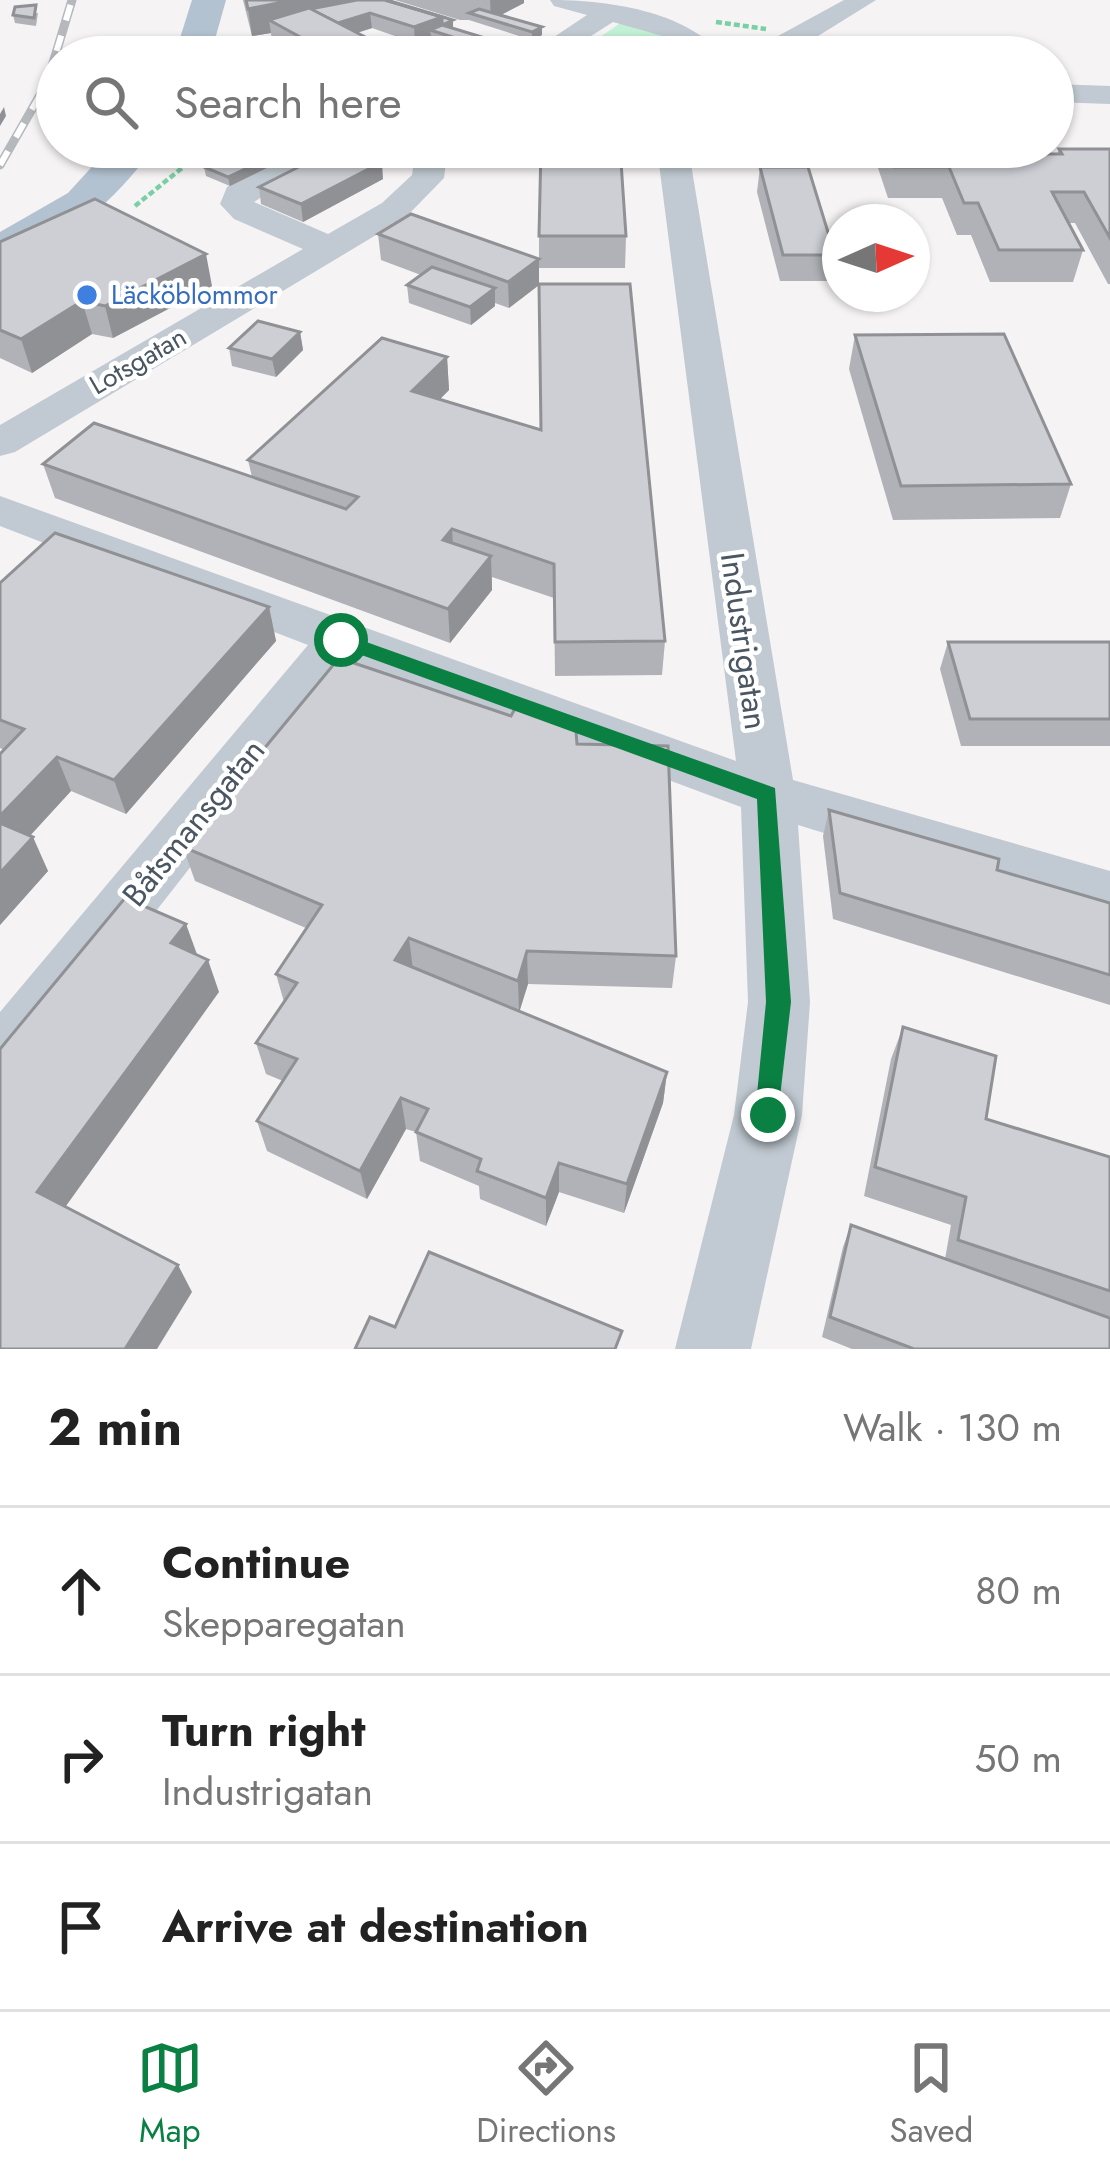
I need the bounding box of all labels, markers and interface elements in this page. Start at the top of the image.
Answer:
search box [36,36,1074,168]
icon: search [78,69,144,135]
text: Search here [174,70,402,135]
north arrow [822,204,930,312]
place label: Läcköblommor [111,275,279,314]
marker: Läcköblommor [74,282,100,308]
street label: Lotsgatan [82,317,194,404]
street label: Industrigatan [709,549,780,733]
route start [314,613,368,667]
street label: Båtsmansgatan [111,728,276,916]
route end [741,1088,795,1142]
text: 2 min [48,1390,182,1464]
text: Walk · 130 m [843,1399,1062,1456]
text: Continue [162,1530,350,1595]
icon: ahead [48,1558,114,1624]
text: 80 m [975,1562,1062,1619]
text: Skepparegatan [162,1595,406,1652]
text: Turn right [162,1698,366,1763]
icon: right [48,1726,114,1792]
text: 50 m [974,1730,1062,1787]
text: Industrigatan [162,1763,373,1820]
icon: arrive [48,1894,114,1960]
text: Arrive at destination [162,1894,589,1959]
tab: Map [137,2035,203,2154]
tab: Directions [476,2035,616,2154]
tab: Saved [890,2035,973,2154]

